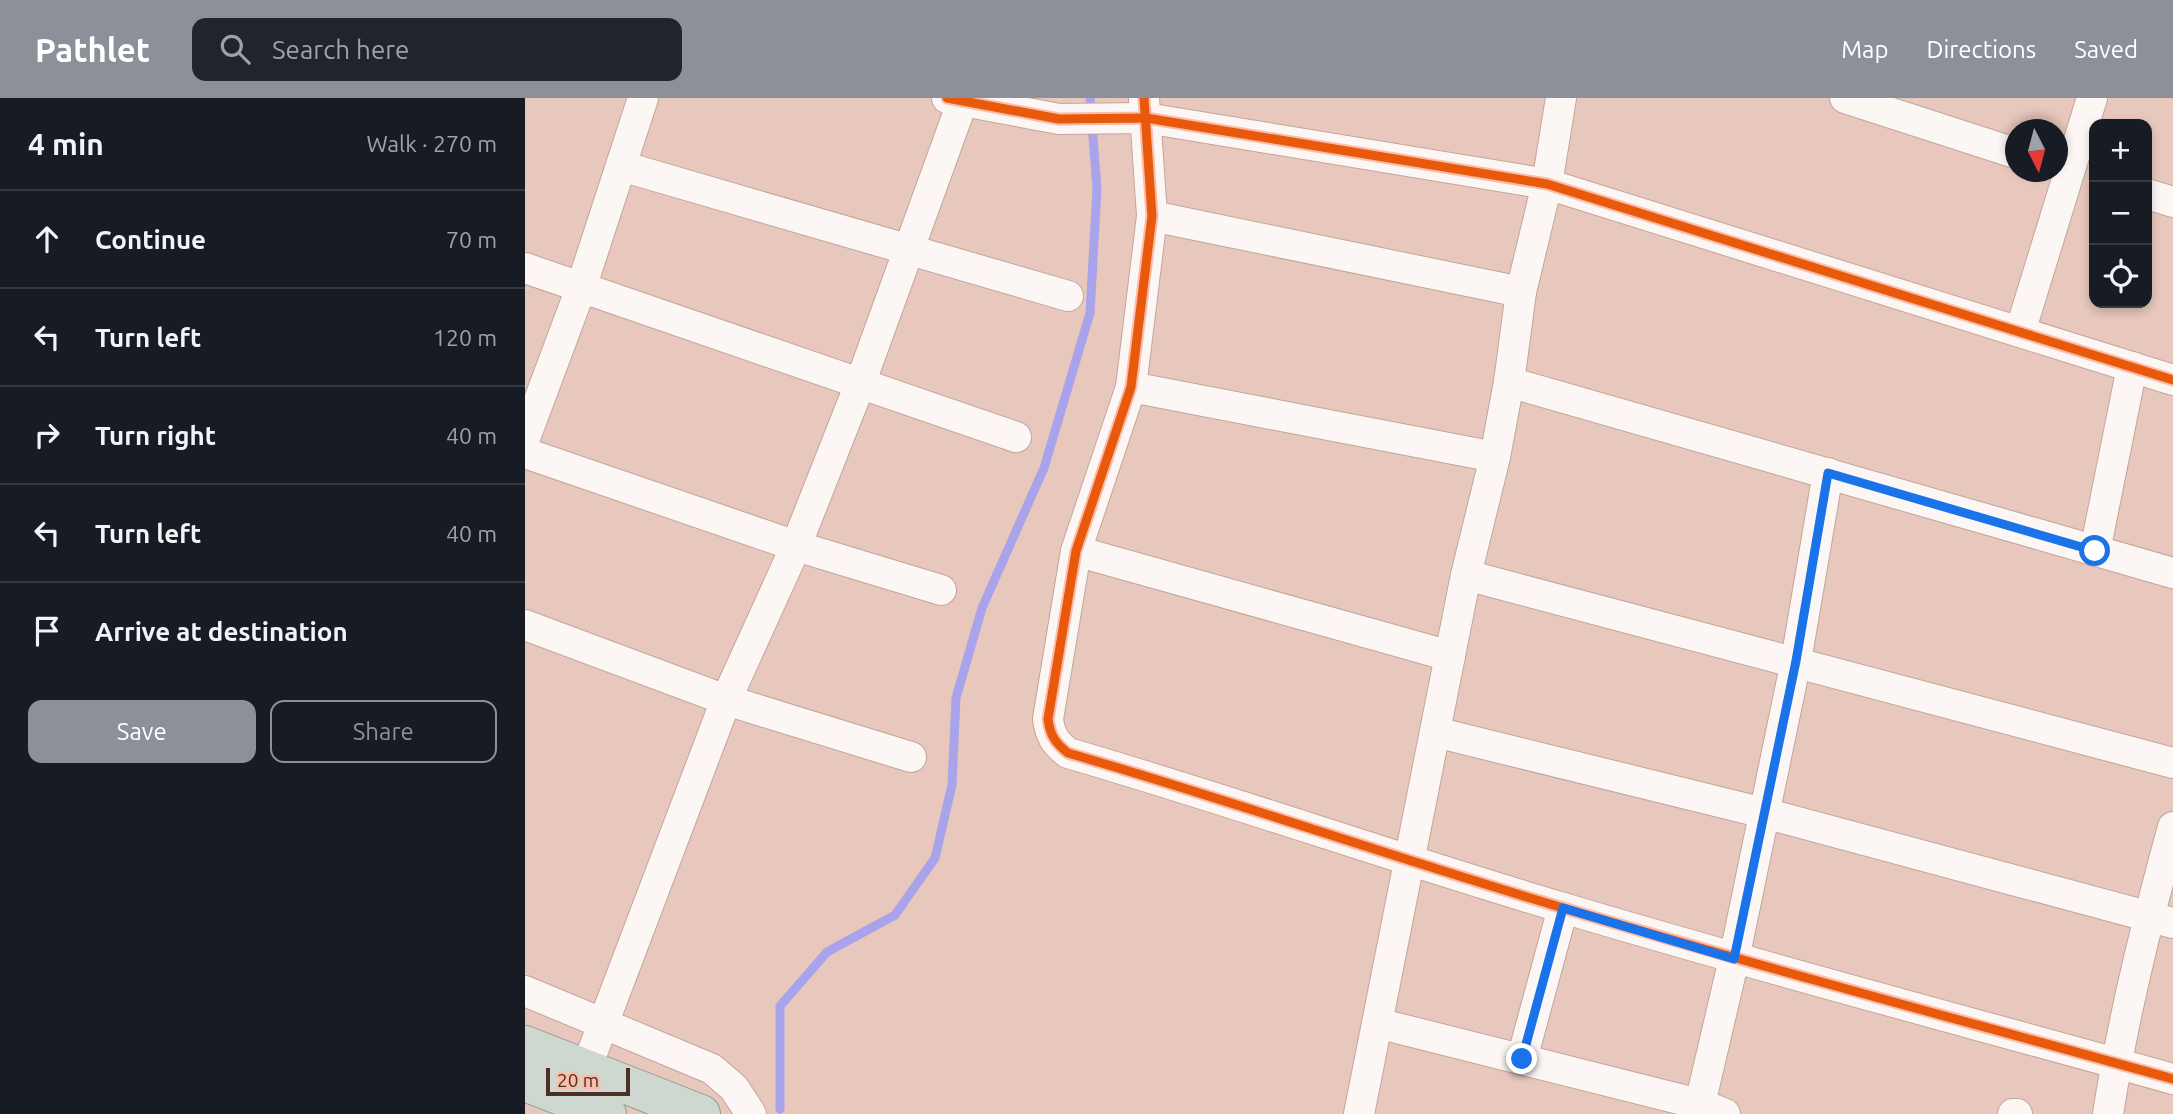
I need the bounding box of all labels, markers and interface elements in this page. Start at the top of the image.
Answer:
search box [192,18,682,81]
icon: search [216,30,254,68]
text: Pathlet [35,31,150,68]
text: Search here [272,35,409,64]
text: Map [1841,36,1888,63]
text: Directions [1926,36,2036,63]
text: Saved [2074,36,2138,63]
north arrow [2005,119,2068,182]
map controls [2089,119,2152,308]
button: + [2089,119,2152,182]
text: 4 min [28,127,104,161]
text: Walk · 270 m [366,131,497,156]
button: − [2089,182,2152,245]
icon: ahead [28,220,66,258]
text: Continue [95,225,206,254]
text: 70 m [446,227,497,252]
button: locate [2089,245,2152,308]
icon: left [28,318,66,356]
text: Turn left [95,323,201,352]
text: 120 m [433,325,497,350]
icon: right [28,416,66,454]
text: Turn right [95,421,216,450]
text: 40 m [446,423,497,448]
icon: left [28,514,66,552]
text: Turn left [95,519,201,548]
text: 40 m [446,521,497,546]
route start [2079,535,2110,566]
icon: arrive [28,612,66,650]
text: Arrive at destination [95,617,348,646]
button: Save [28,700,256,763]
button: Share [270,700,497,763]
route end [1506,1043,1537,1074]
scale bar [546,1065,630,1097]
text: 20 m [557,1069,599,1091]

